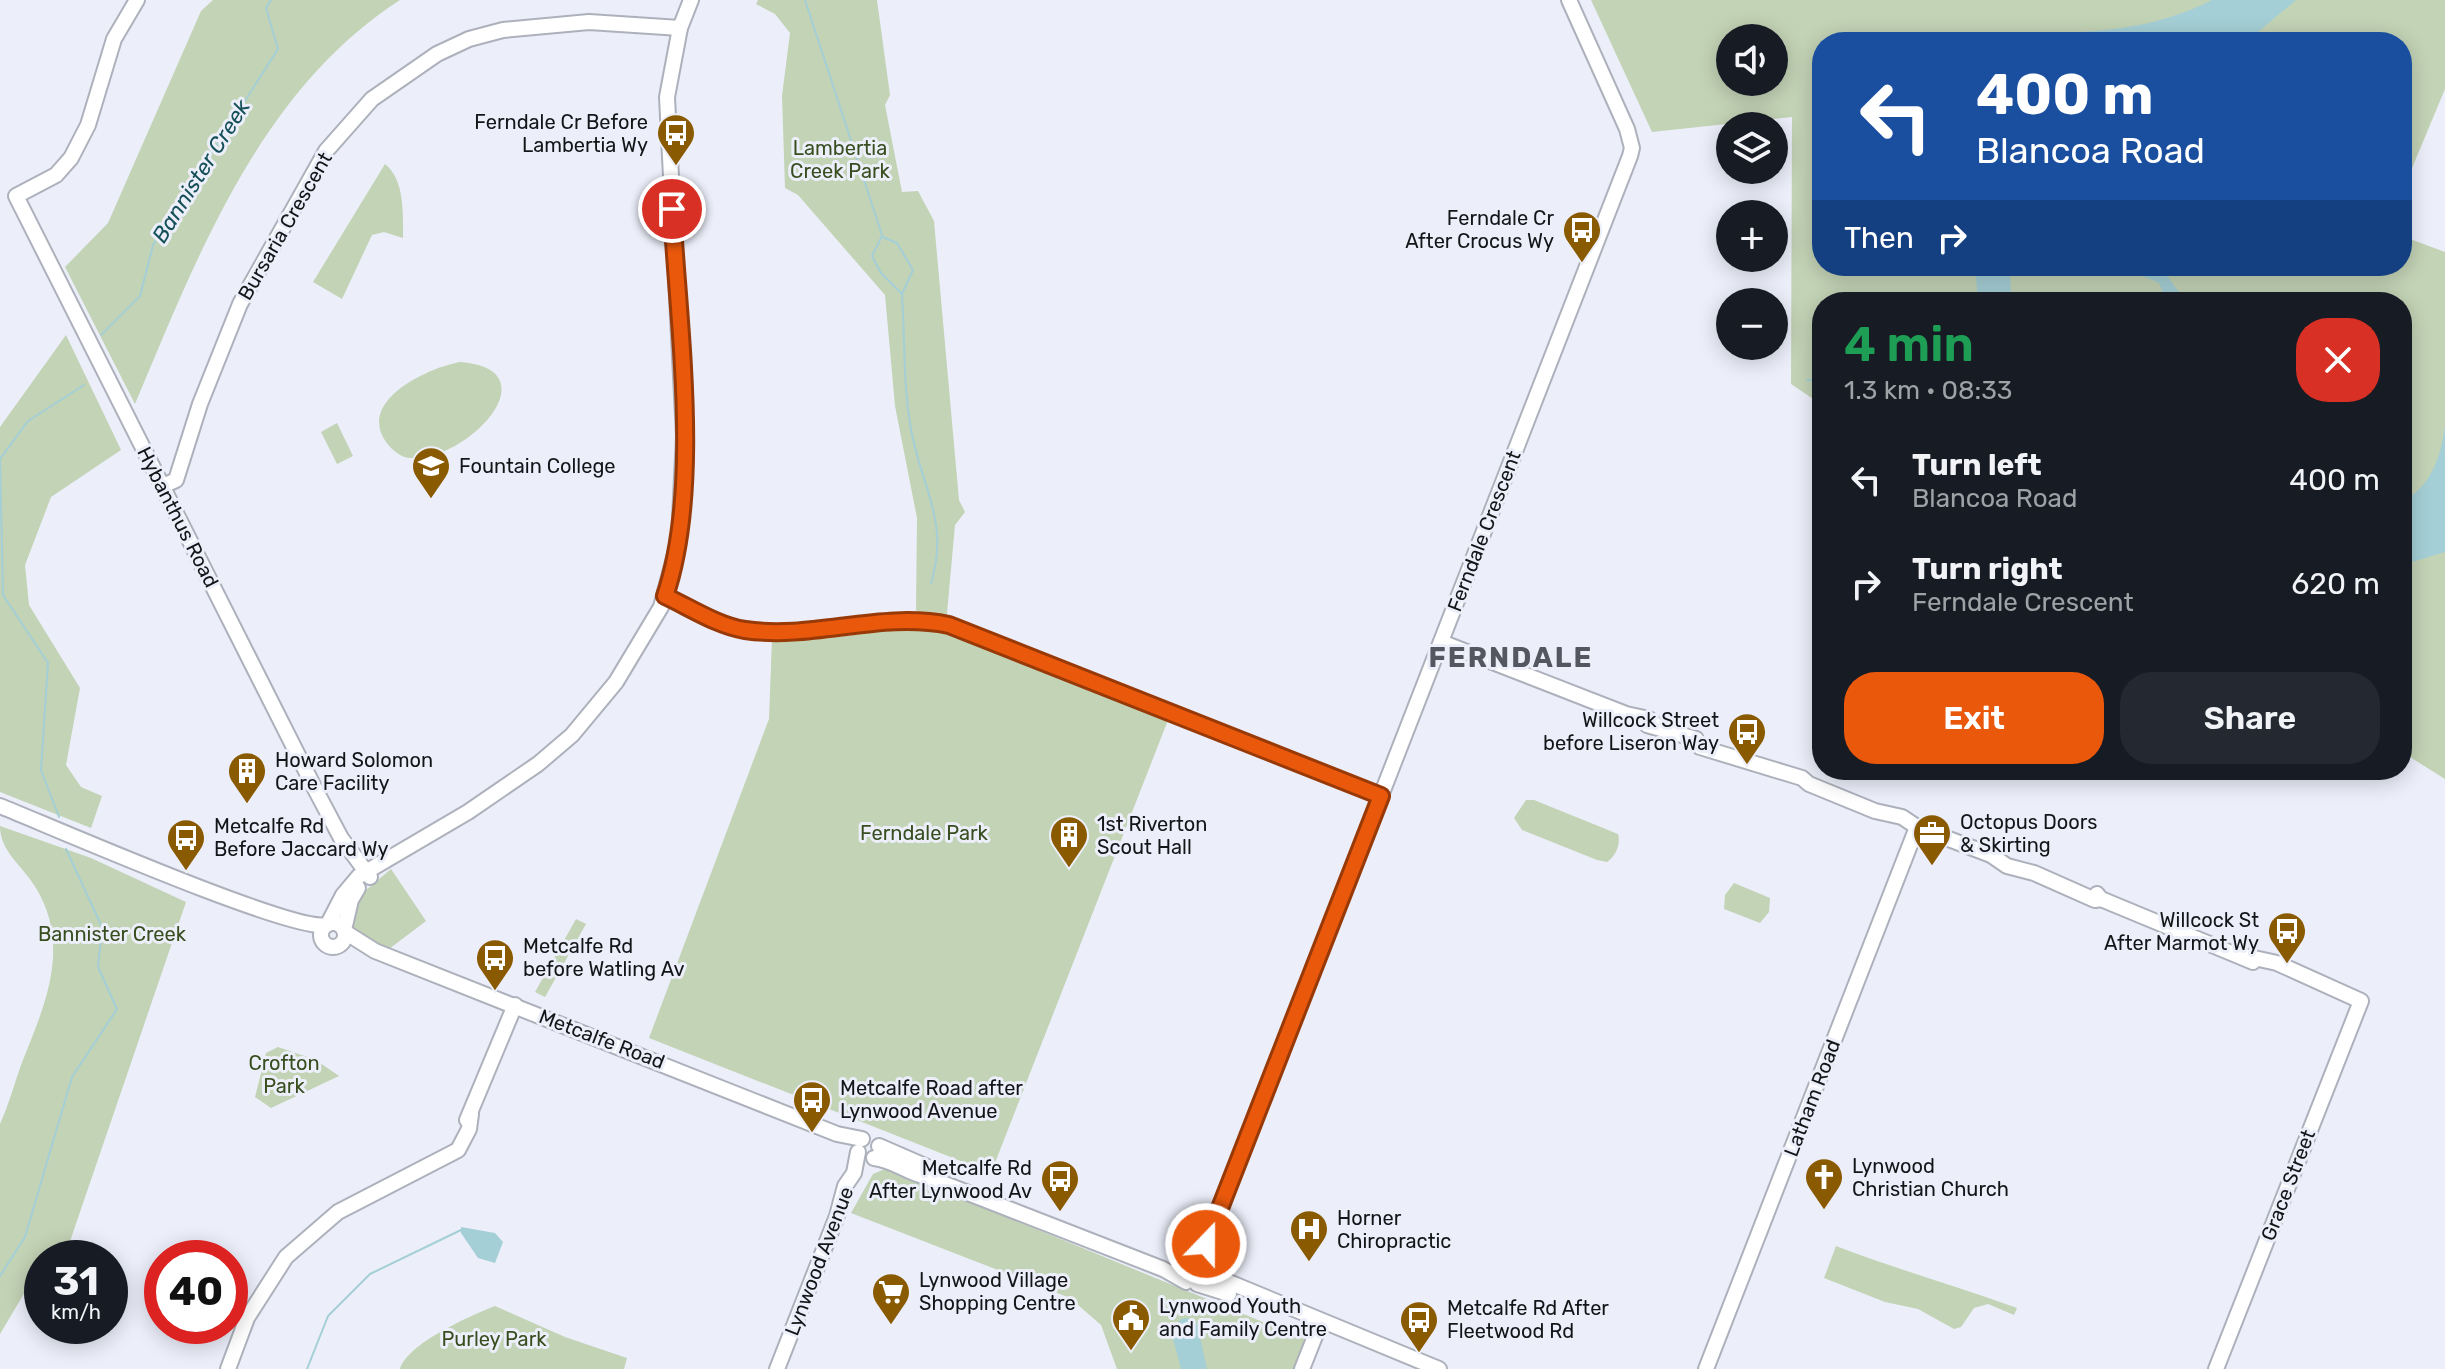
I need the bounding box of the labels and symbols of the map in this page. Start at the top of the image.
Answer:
water label: Bannister Creek [146,94,256,248]
place label: Ferndale Cr Before Lambertia Wy [474,110,648,157]
bus stop icon: Ferndale Cr Before Lambertia Wy [655,112,697,167]
park label: Lambertia Creek Park [790,136,891,183]
street label: Bursaria Crescent [233,148,337,304]
pin [638,175,706,243]
place label: Ferndale Cr After Crocus Wy [1405,206,1554,253]
bus stop icon: Ferndale Cr After Crocus Wy [1561,209,1603,264]
street label: Hybanthus Road [132,443,224,591]
school or university icon: Fountain College [410,445,452,500]
street label: Ferndale Crescent [1442,447,1526,615]
place label: Fountain College [459,454,616,478]
district label: FERNDALE [1429,641,1593,674]
place label: Willcock Street before Liseron Way [1543,708,1719,755]
bus stop icon: Willcock Street before Liseron Way [1726,711,1768,766]
place label: Howard Solomon Care Facility [275,748,433,795]
building icon: Howard Solomon Care Facility [226,750,268,805]
place label: Octopus Doors & Skirting [1960,810,2097,857]
place label: 1st Riverton Scout Hall [1097,812,1207,859]
office icon: Octopus Doors & Skirting [1911,812,1953,867]
place label: Metcalfe Rd Before Jaccard Wy [214,814,389,861]
building icon: 1st Riverton Scout Hall [1048,814,1090,869]
bus stop icon: Metcalfe Rd Before Jaccard Wy [165,817,207,872]
park label: Ferndale Park [860,821,989,845]
place label: Willcock St After Marmot Wy [2104,908,2259,955]
bus stop icon: Willcock St After Marmot Wy [2266,910,2308,965]
park label: Bannister Creek [38,922,187,946]
place label: Metcalfe Rd before Watling Av [523,934,685,981]
bus stop icon: Metcalfe Rd before Watling Av [474,937,516,992]
street label: Metcalfe Road [536,1004,668,1074]
street label: Latham Road [1779,1036,1845,1160]
park label: Crofton Park [248,1051,320,1098]
place label: Metcalfe Road after Lynwood Avenue [840,1076,1023,1123]
bus stop icon: Metcalfe Road after Lynwood Avenue [791,1079,833,1134]
street label: Grace Street [2256,1126,2320,1244]
place label: Lynwood Christian Church [1852,1154,2009,1201]
place label: Metcalfe Rd After Lynwood Av [869,1156,1032,1203]
church icon: Lynwood Christian Church [1803,1156,1845,1211]
bus stop icon: Metcalfe Rd After Lynwood Av [1039,1158,1081,1213]
street label: Lynwood Avenue [780,1183,858,1339]
position arrow [1164,1202,1248,1286]
place label: Horner Chiropractic [1337,1206,1451,1253]
hospital icon: Horner Chiropractic [1288,1208,1330,1263]
speed limit sign: 40 [144,1240,248,1344]
place label: Lynwood Village Shopping Centre [919,1268,1076,1315]
supermarket icon: Lynwood Village Shopping Centre [870,1271,912,1326]
place label: Lynwood Youth and Family Centre [1159,1294,1327,1341]
place label: Metcalfe Rd After Fleetwood Rd [1447,1296,1609,1343]
public building icon: Lynwood Youth and Family Centre [1110,1297,1152,1352]
bus stop icon: Metcalfe Rd After Fleetwood Rd [1398,1299,1440,1354]
park label: Purley Park [441,1327,547,1351]

